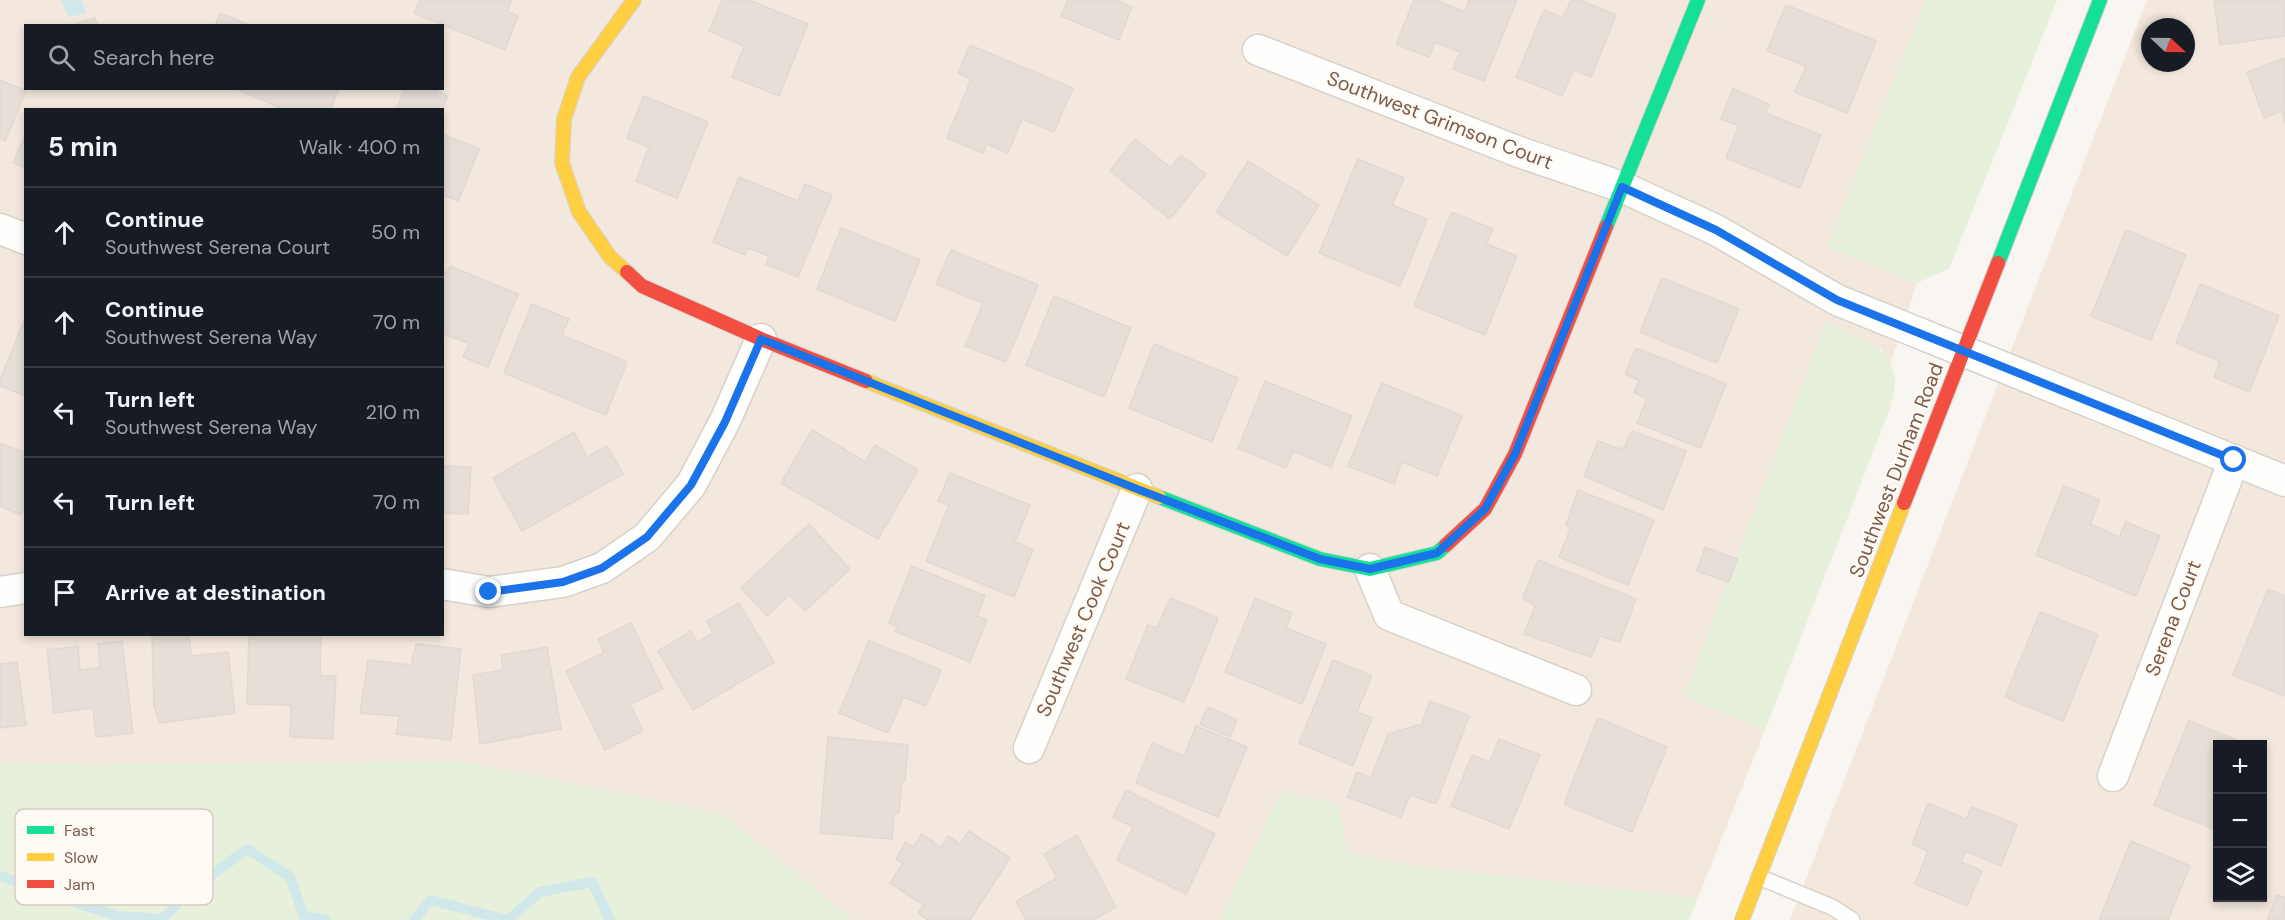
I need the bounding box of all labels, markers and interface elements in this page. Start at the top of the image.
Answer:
north arrow [2141,18,2195,72]
search box [24,24,444,90]
icon: search [45,41,78,74]
text: Search here [93,43,214,72]
street label: Southwest Grimson Court [1323,65,1557,175]
text: 5 min [48,130,118,164]
text: Walk · 400 m [299,134,420,160]
text: Continue [105,205,204,234]
icon: ahead [48,216,81,249]
text: 50 m [371,219,420,245]
text: Southwest Serena Court [105,234,330,260]
text: Continue [105,295,204,324]
icon: ahead [48,306,81,339]
text: 70 m [373,309,420,335]
text: Southwest Serena Way [105,324,317,350]
street label: Southwest Durham Road [1843,359,1949,581]
text: Turn left [105,385,195,414]
icon: left [48,396,81,429]
text: 210 m [365,399,420,425]
text: Southwest Serena Way [105,414,317,440]
route start [2220,446,2246,472]
icon: left [48,486,81,519]
text: Turn left [105,488,195,517]
text: 70 m [373,489,420,515]
street label: Southwest Cook Court [1030,517,1136,721]
street label: Serena Court [2139,556,2207,680]
icon: arrive [48,576,81,609]
text: Arrive at destination [105,578,326,607]
route end [475,578,501,604]
map controls [2213,740,2267,902]
button: + [2213,740,2267,794]
button: − [2213,794,2267,848]
legend [15,809,213,905]
text: Fast [64,820,95,841]
text: Slow [64,847,98,868]
button: layers [2213,848,2267,902]
text: Jam [64,874,95,895]

